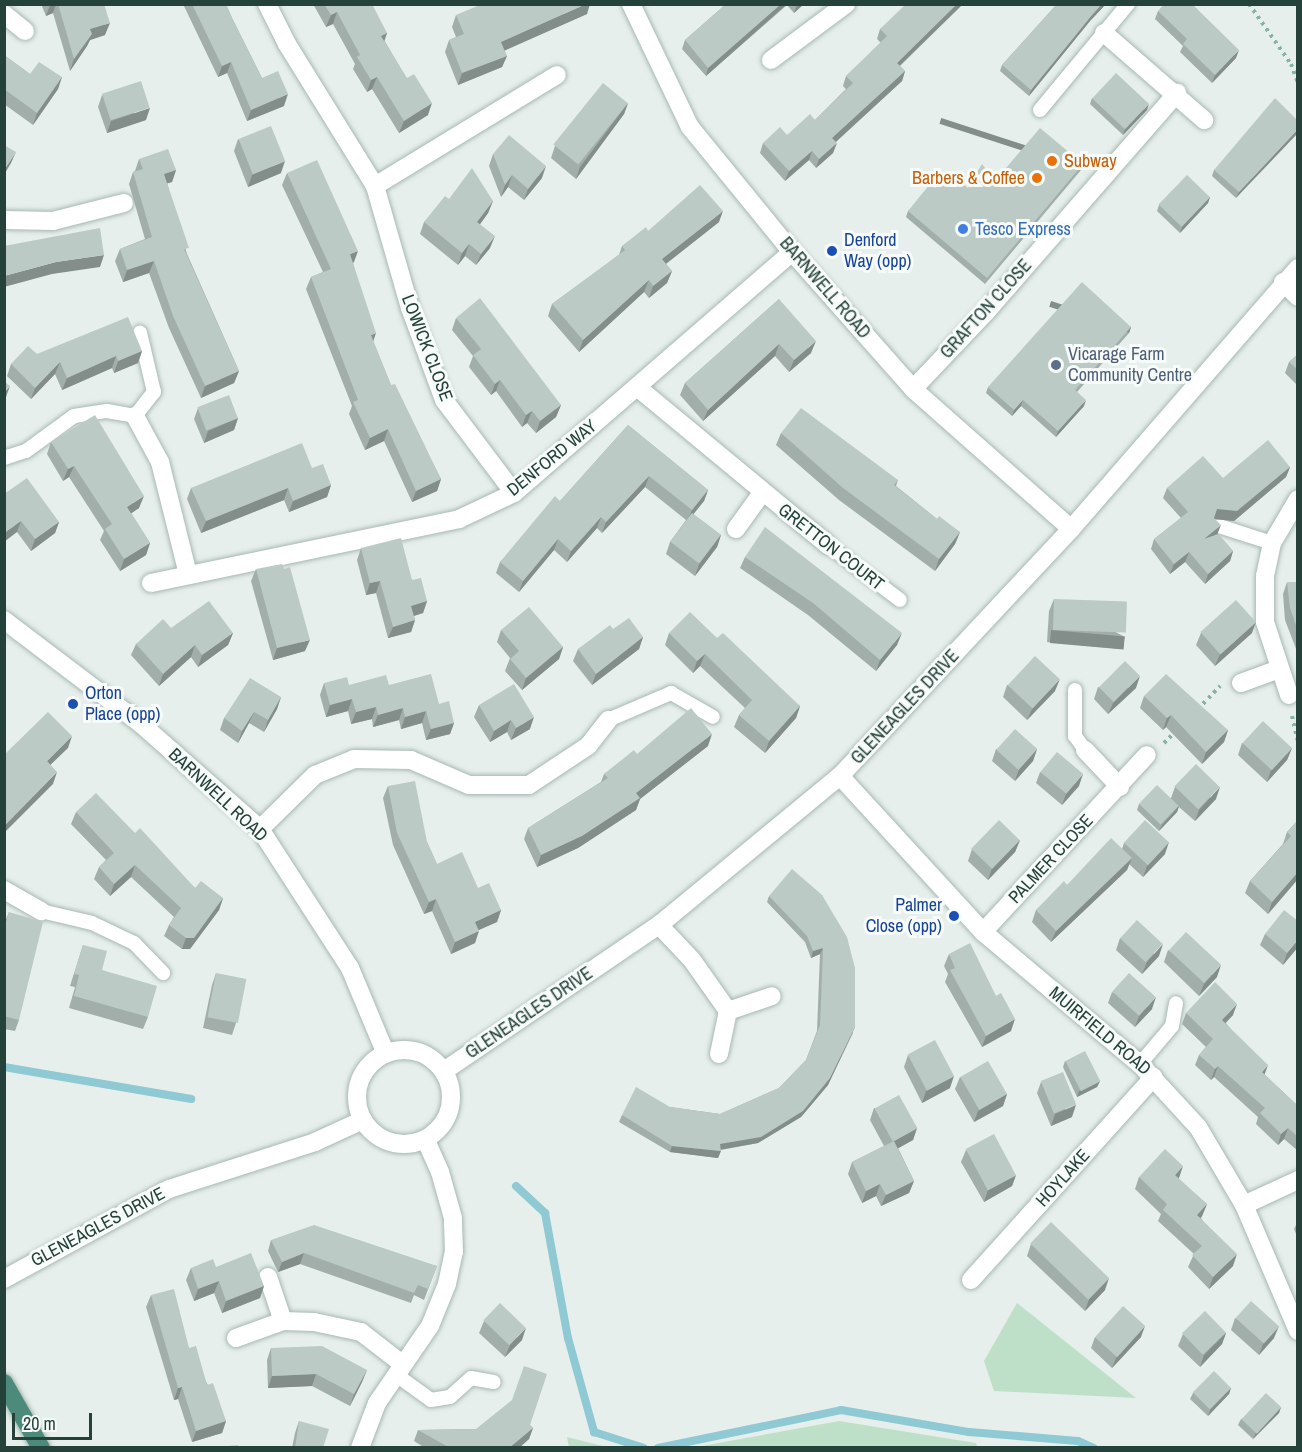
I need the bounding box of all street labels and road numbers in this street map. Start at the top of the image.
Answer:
street label: BARNWELL ROAD [775,233,875,343]
street label: GRAFTON CLOSE [936,255,1036,363]
street label: LOWICK CLOSE [397,292,457,404]
street label: DENFORD WAY [503,415,601,501]
street label: GRETTON COURT [774,499,888,595]
street label: GLENEAGLES DRIVE [846,645,964,769]
street label: BARNWELL ROAD [164,743,272,847]
street label: PALMER CLOSE [1004,810,1098,908]
street label: GLENEAGLES DRIVE [461,963,597,1063]
street label: MUIRFIELD ROAD [1045,982,1155,1080]
street label: HOYLAKE [1032,1145,1094,1211]
street label: GLENEAGLES DRIVE [27,1183,169,1271]

